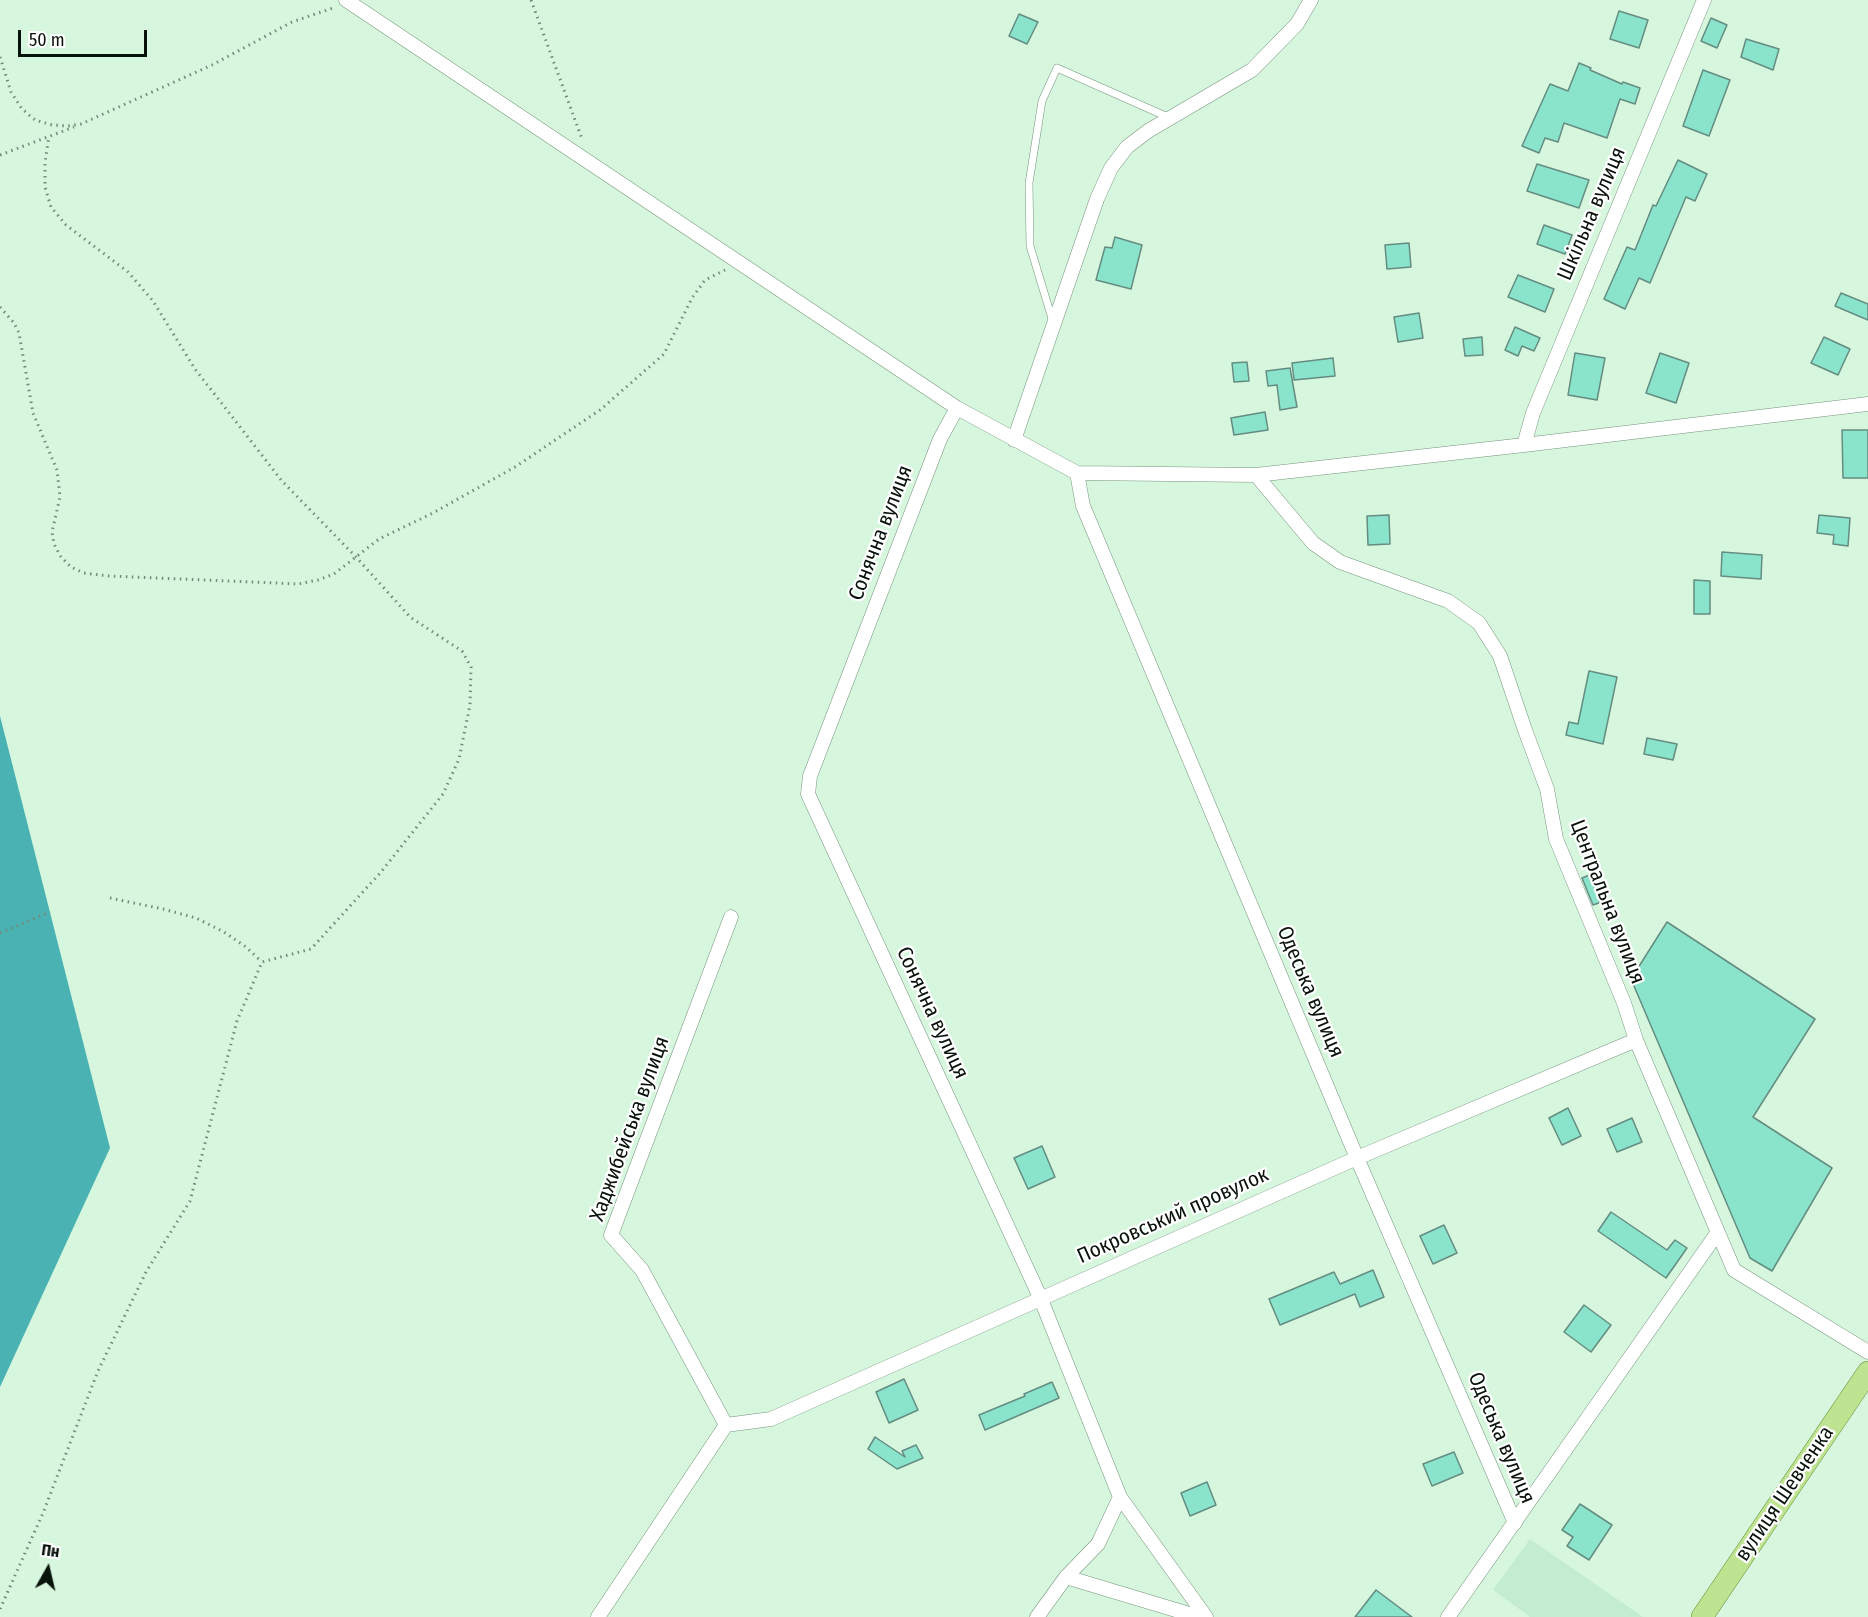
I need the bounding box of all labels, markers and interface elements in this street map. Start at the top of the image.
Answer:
scale bar [21,18,150,56]
text: 50 m [29,29,65,51]
street label: Шкільна вулиця [1553,144,1631,284]
street label: Сонячна вулиця [844,462,918,604]
street label: Центральна вулиця [1564,816,1650,988]
street label: Одеська вулиця [1271,922,1349,1062]
street label: Сонячна вулиця [890,943,974,1083]
street label: Хаджибейська вулиця [585,1033,675,1225]
street label: Покровський провулок [1073,1162,1273,1270]
street label: Одеська вулиця [1462,1368,1540,1508]
street label: вулиця Шевченка [1730,1422,1840,1566]
north arrow [18,1539,78,1599]
text: Пн [40,1540,61,1561]

